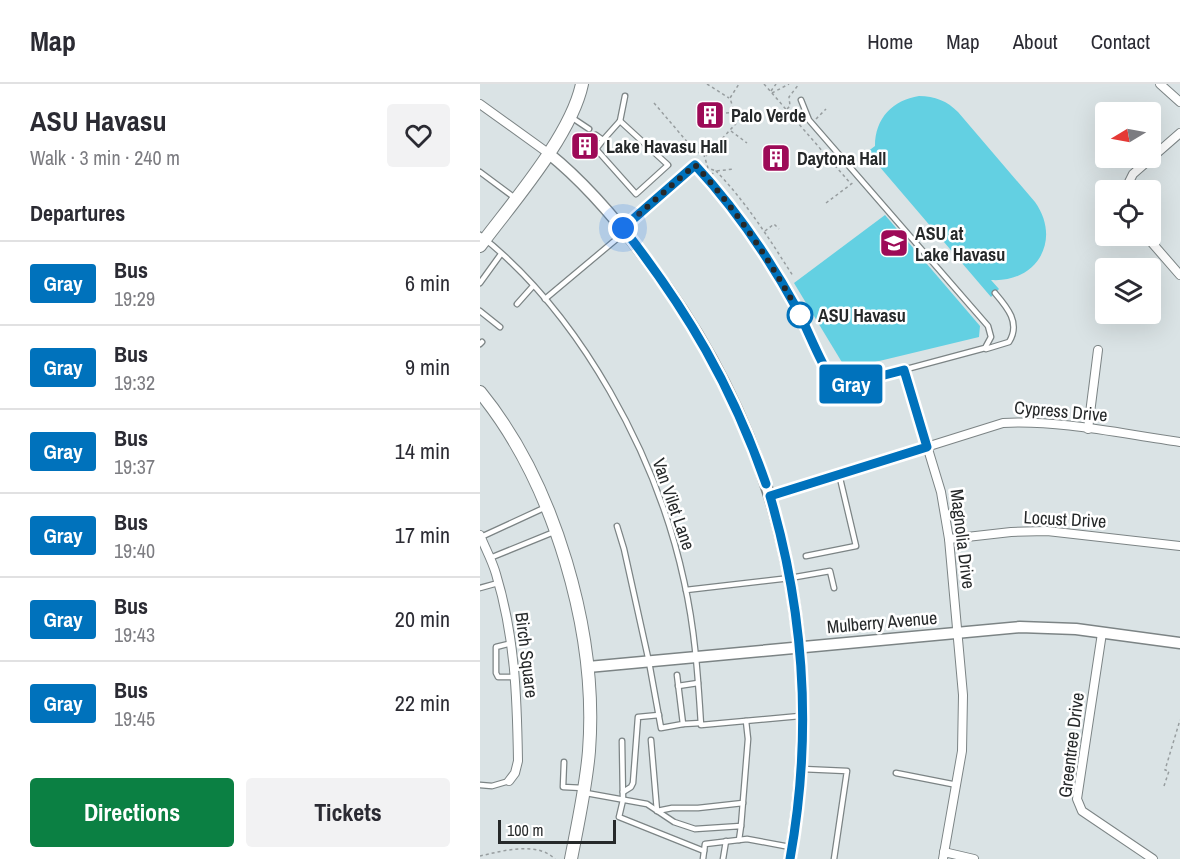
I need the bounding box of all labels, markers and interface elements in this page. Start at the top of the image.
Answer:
text: Map [30,22,76,60]
text: Home [867,27,913,56]
text: Map [946,27,980,56]
text: About [1013,27,1058,56]
text: Contact [1091,27,1150,56]
building icon: Palo Verde [694,99,726,131]
text: ASU Havasu [30,102,167,140]
north arrow [1095,102,1161,168]
map controls [1095,102,1161,324]
place label: Palo Verde [731,103,806,128]
button: heart [387,104,450,167]
building icon: Lake Havasu Hall [569,130,601,162]
place label: Lake Havasu Hall [606,134,727,159]
building icon: Daytona Hall [760,142,792,174]
text: Walk · 3 min · 240 m [30,144,180,171]
place label: Daytona Hall [797,146,886,171]
button: locate [1095,180,1161,246]
text: Departures [30,198,125,228]
your location [608,213,638,243]
place label: ASU at Lake Havasu [915,221,1005,267]
school or university icon: ASU at Lake Havasu [878,227,910,259]
text: Bus [114,255,148,285]
button: layers [1095,258,1161,324]
text: 6 min [405,268,450,298]
text: Gray [43,269,83,298]
text: 19:29 [114,285,155,312]
marker: ASU Havasu [787,302,813,328]
place label: ASU Havasu [818,303,906,328]
text: Bus [114,339,148,369]
text: 9 min [405,352,450,382]
text: Gray [43,353,83,382]
line badge: Gray [809,364,893,404]
text: 19:32 [114,369,155,396]
text: Gray [831,370,871,399]
street label: Cypress Drive [1013,394,1109,428]
text: Bus [114,423,148,453]
text: 14 min [395,436,450,466]
text: Gray [43,437,83,466]
text: 19:37 [114,453,155,480]
street label: Van Vilet Lane [647,455,701,553]
street label: Magnolia Drive [944,488,982,590]
street label: Locust Drive [1023,504,1107,534]
text: Bus [114,507,148,537]
text: 17 min [395,520,450,550]
text: Gray [43,521,83,550]
text: 19:40 [114,537,155,564]
text: Bus [114,591,148,621]
text: 20 min [395,604,450,634]
text: Gray [43,605,83,634]
street label: Mulberry Avenue [826,605,938,639]
street label: Birch Square [509,611,545,699]
text: 19:43 [114,621,155,648]
text: Bus [114,675,148,705]
text: 22 min [395,688,450,718]
text: Gray [43,689,83,718]
street label: Greentree Drive [1052,691,1090,799]
text: 19:45 [114,705,155,732]
button: Directions [30,778,234,847]
button: Tickets [246,778,450,847]
scale bar [498,817,616,844]
text: 100 m [507,819,543,841]

